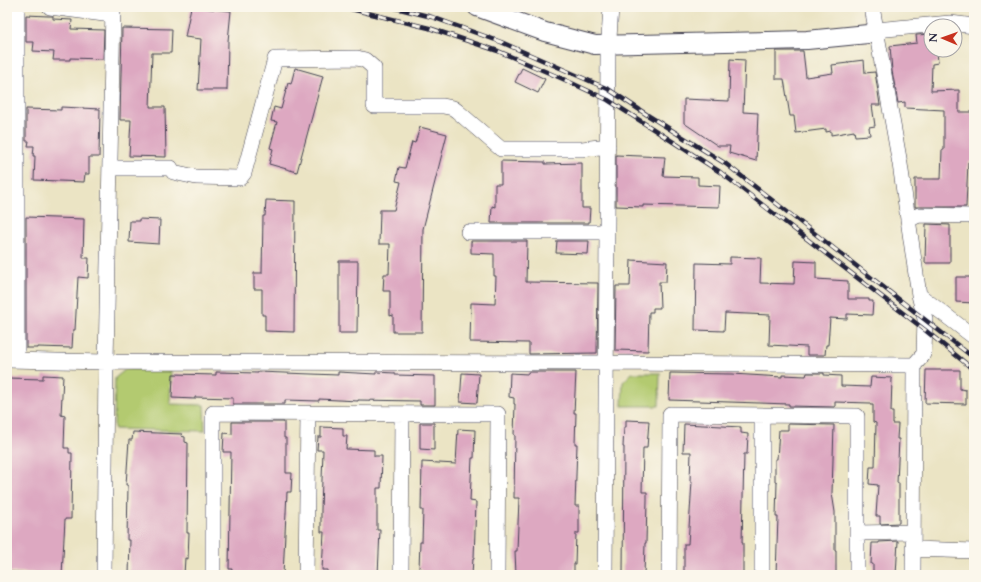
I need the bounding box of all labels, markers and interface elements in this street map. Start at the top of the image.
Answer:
north arrow [923,18,963,58]
text: N [926,32,941,43]

